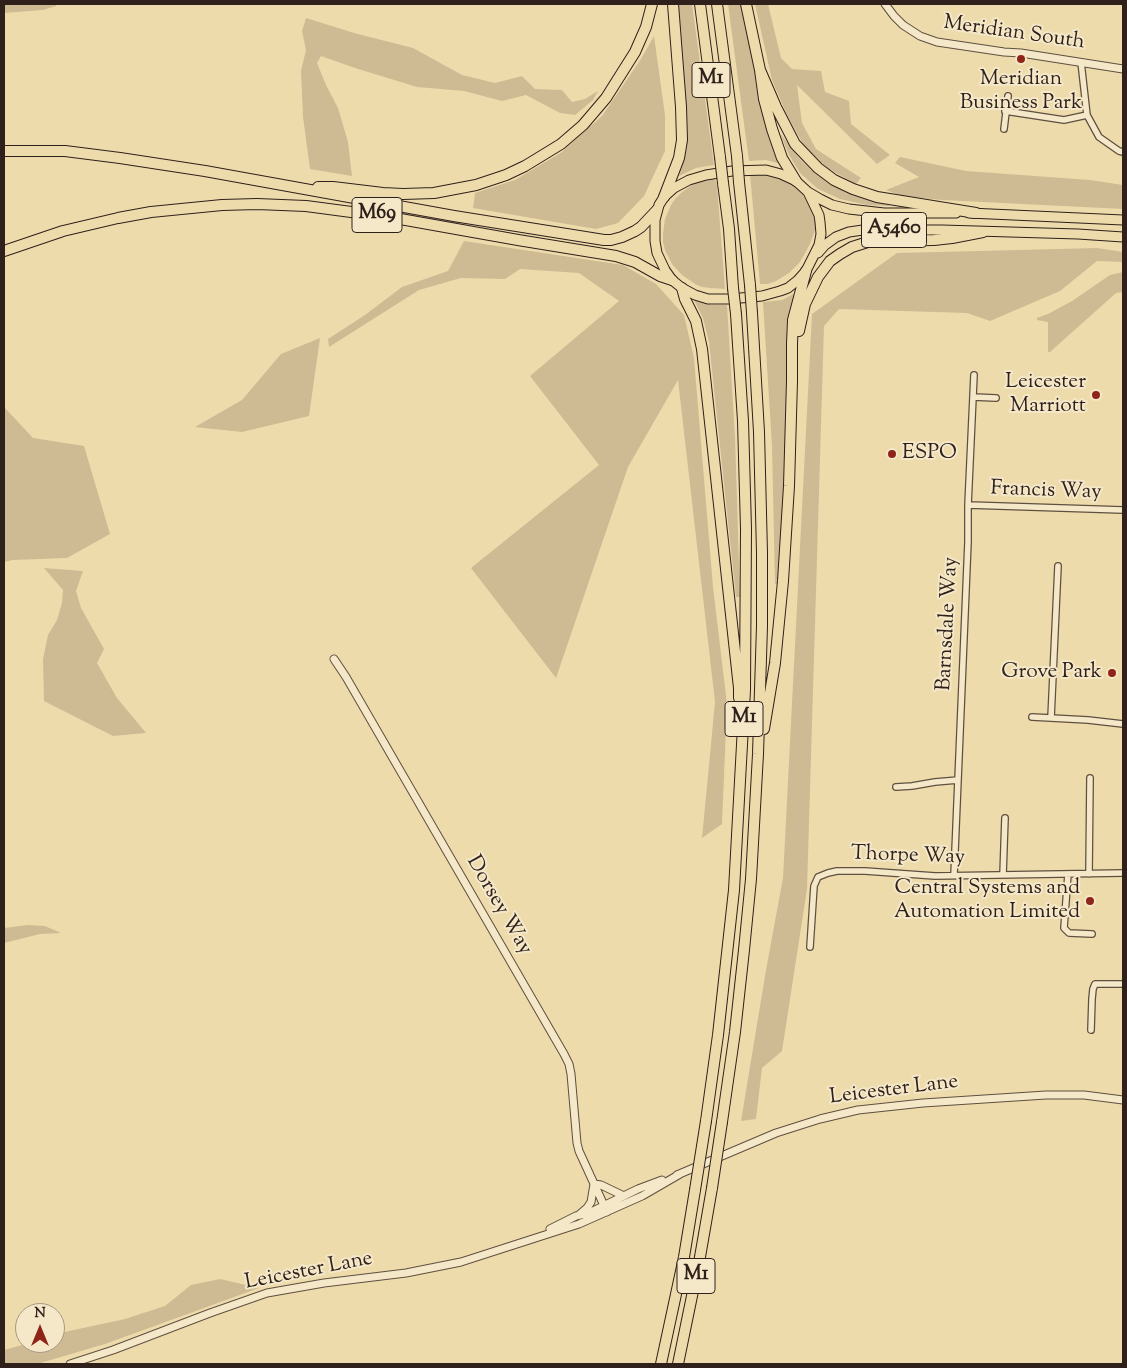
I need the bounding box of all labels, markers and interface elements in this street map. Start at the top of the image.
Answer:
street label: Meridian South [942,12,1086,56]
marker: Meridian Business Park [1015,53,1027,65]
road number: M1 [692,62,730,98]
place label: Meridian Business Park [960,67,1082,117]
road number: M69 [352,198,402,232]
road number: A5460 [862,212,926,248]
place label: Leicester Marriott [1005,370,1086,420]
marker: Leicester Marriott [1090,389,1102,401]
place label: ESPO [902,441,957,467]
marker: ESPO [886,448,898,460]
street label: Francis Way [990,477,1102,507]
street label: Barnsdale Way [933,556,965,692]
place label: Grove Park [1001,660,1102,686]
marker: Grove Park [1106,667,1118,679]
road number: M1 [725,702,763,736]
street label: Thorpe Way [851,842,965,872]
street label: Dorsey Way [459,852,537,960]
place label: Central Systems and Automation Limited [894,876,1080,926]
marker: Central Systems and Automation Limited [1084,895,1096,907]
street label: Leicester Lane [828,1071,960,1111]
street label: Leicester Lane [243,1247,375,1297]
road number: M1 [677,1258,715,1294]
north arrow [15,1303,65,1353]
text: N [34,1304,46,1324]

